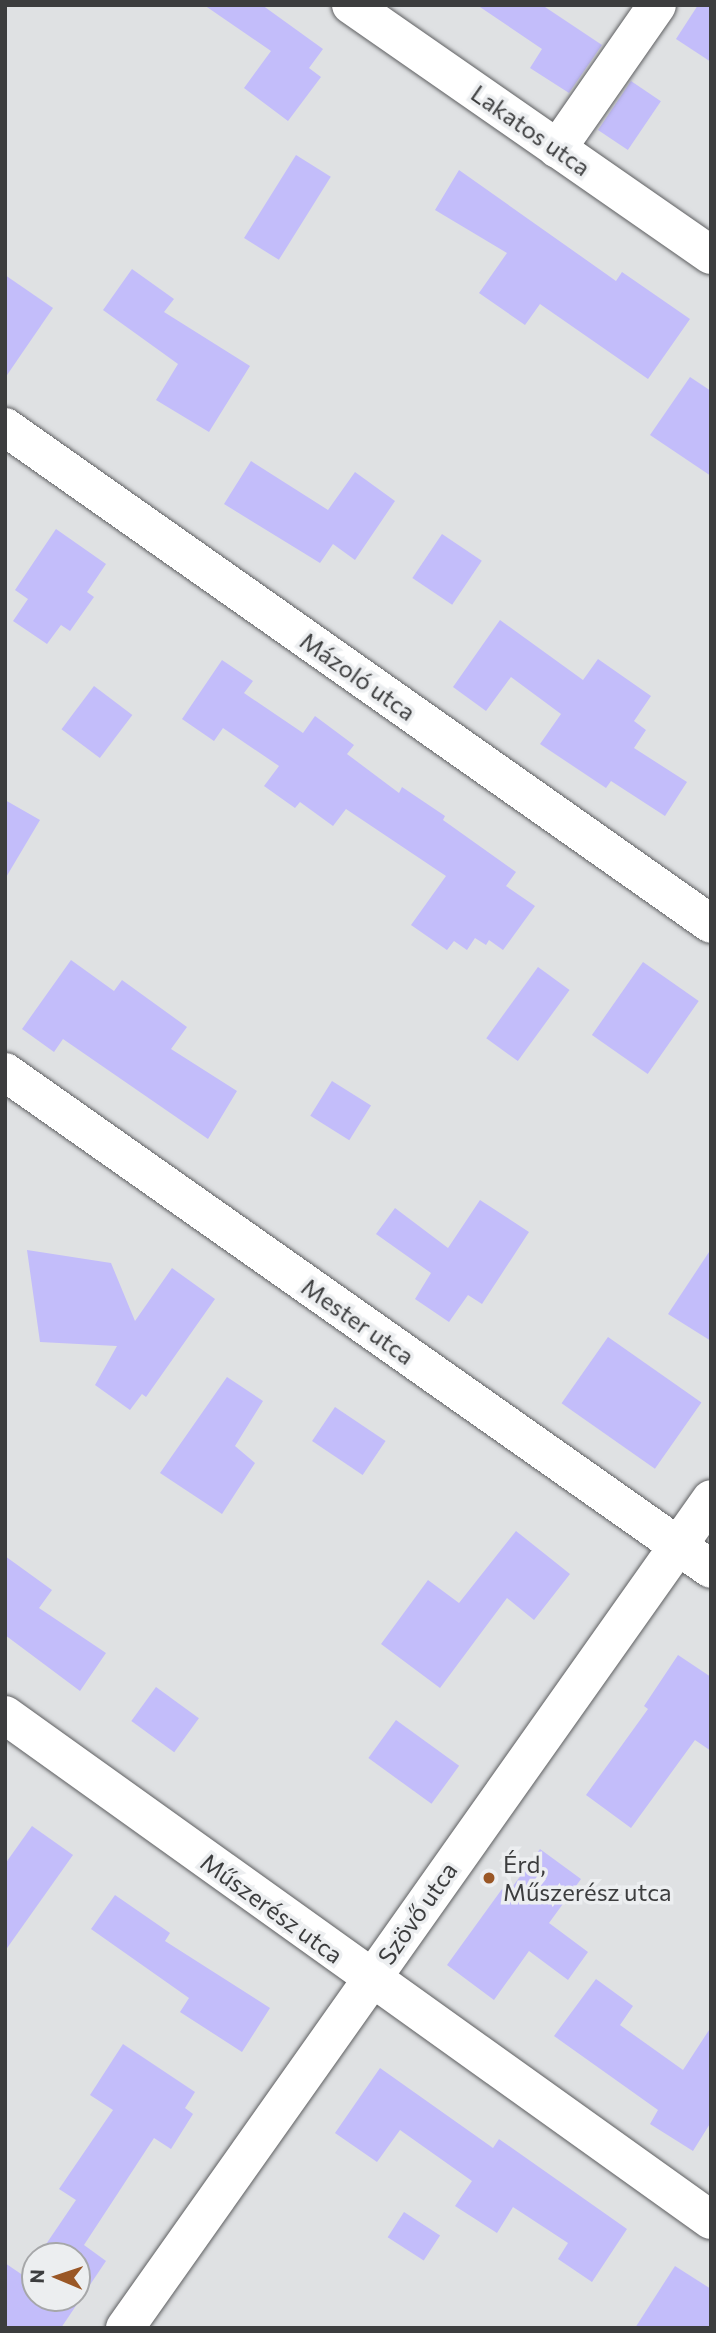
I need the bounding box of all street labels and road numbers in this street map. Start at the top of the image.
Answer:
street label: Lakatos utca [466,78,596,182]
street label: Mázoló utca [295,626,421,726]
street label: Mester utca [296,1272,420,1370]
street label: Műszerész utca [195,1847,349,1969]
street label: Szövő utca [371,1856,463,1970]

